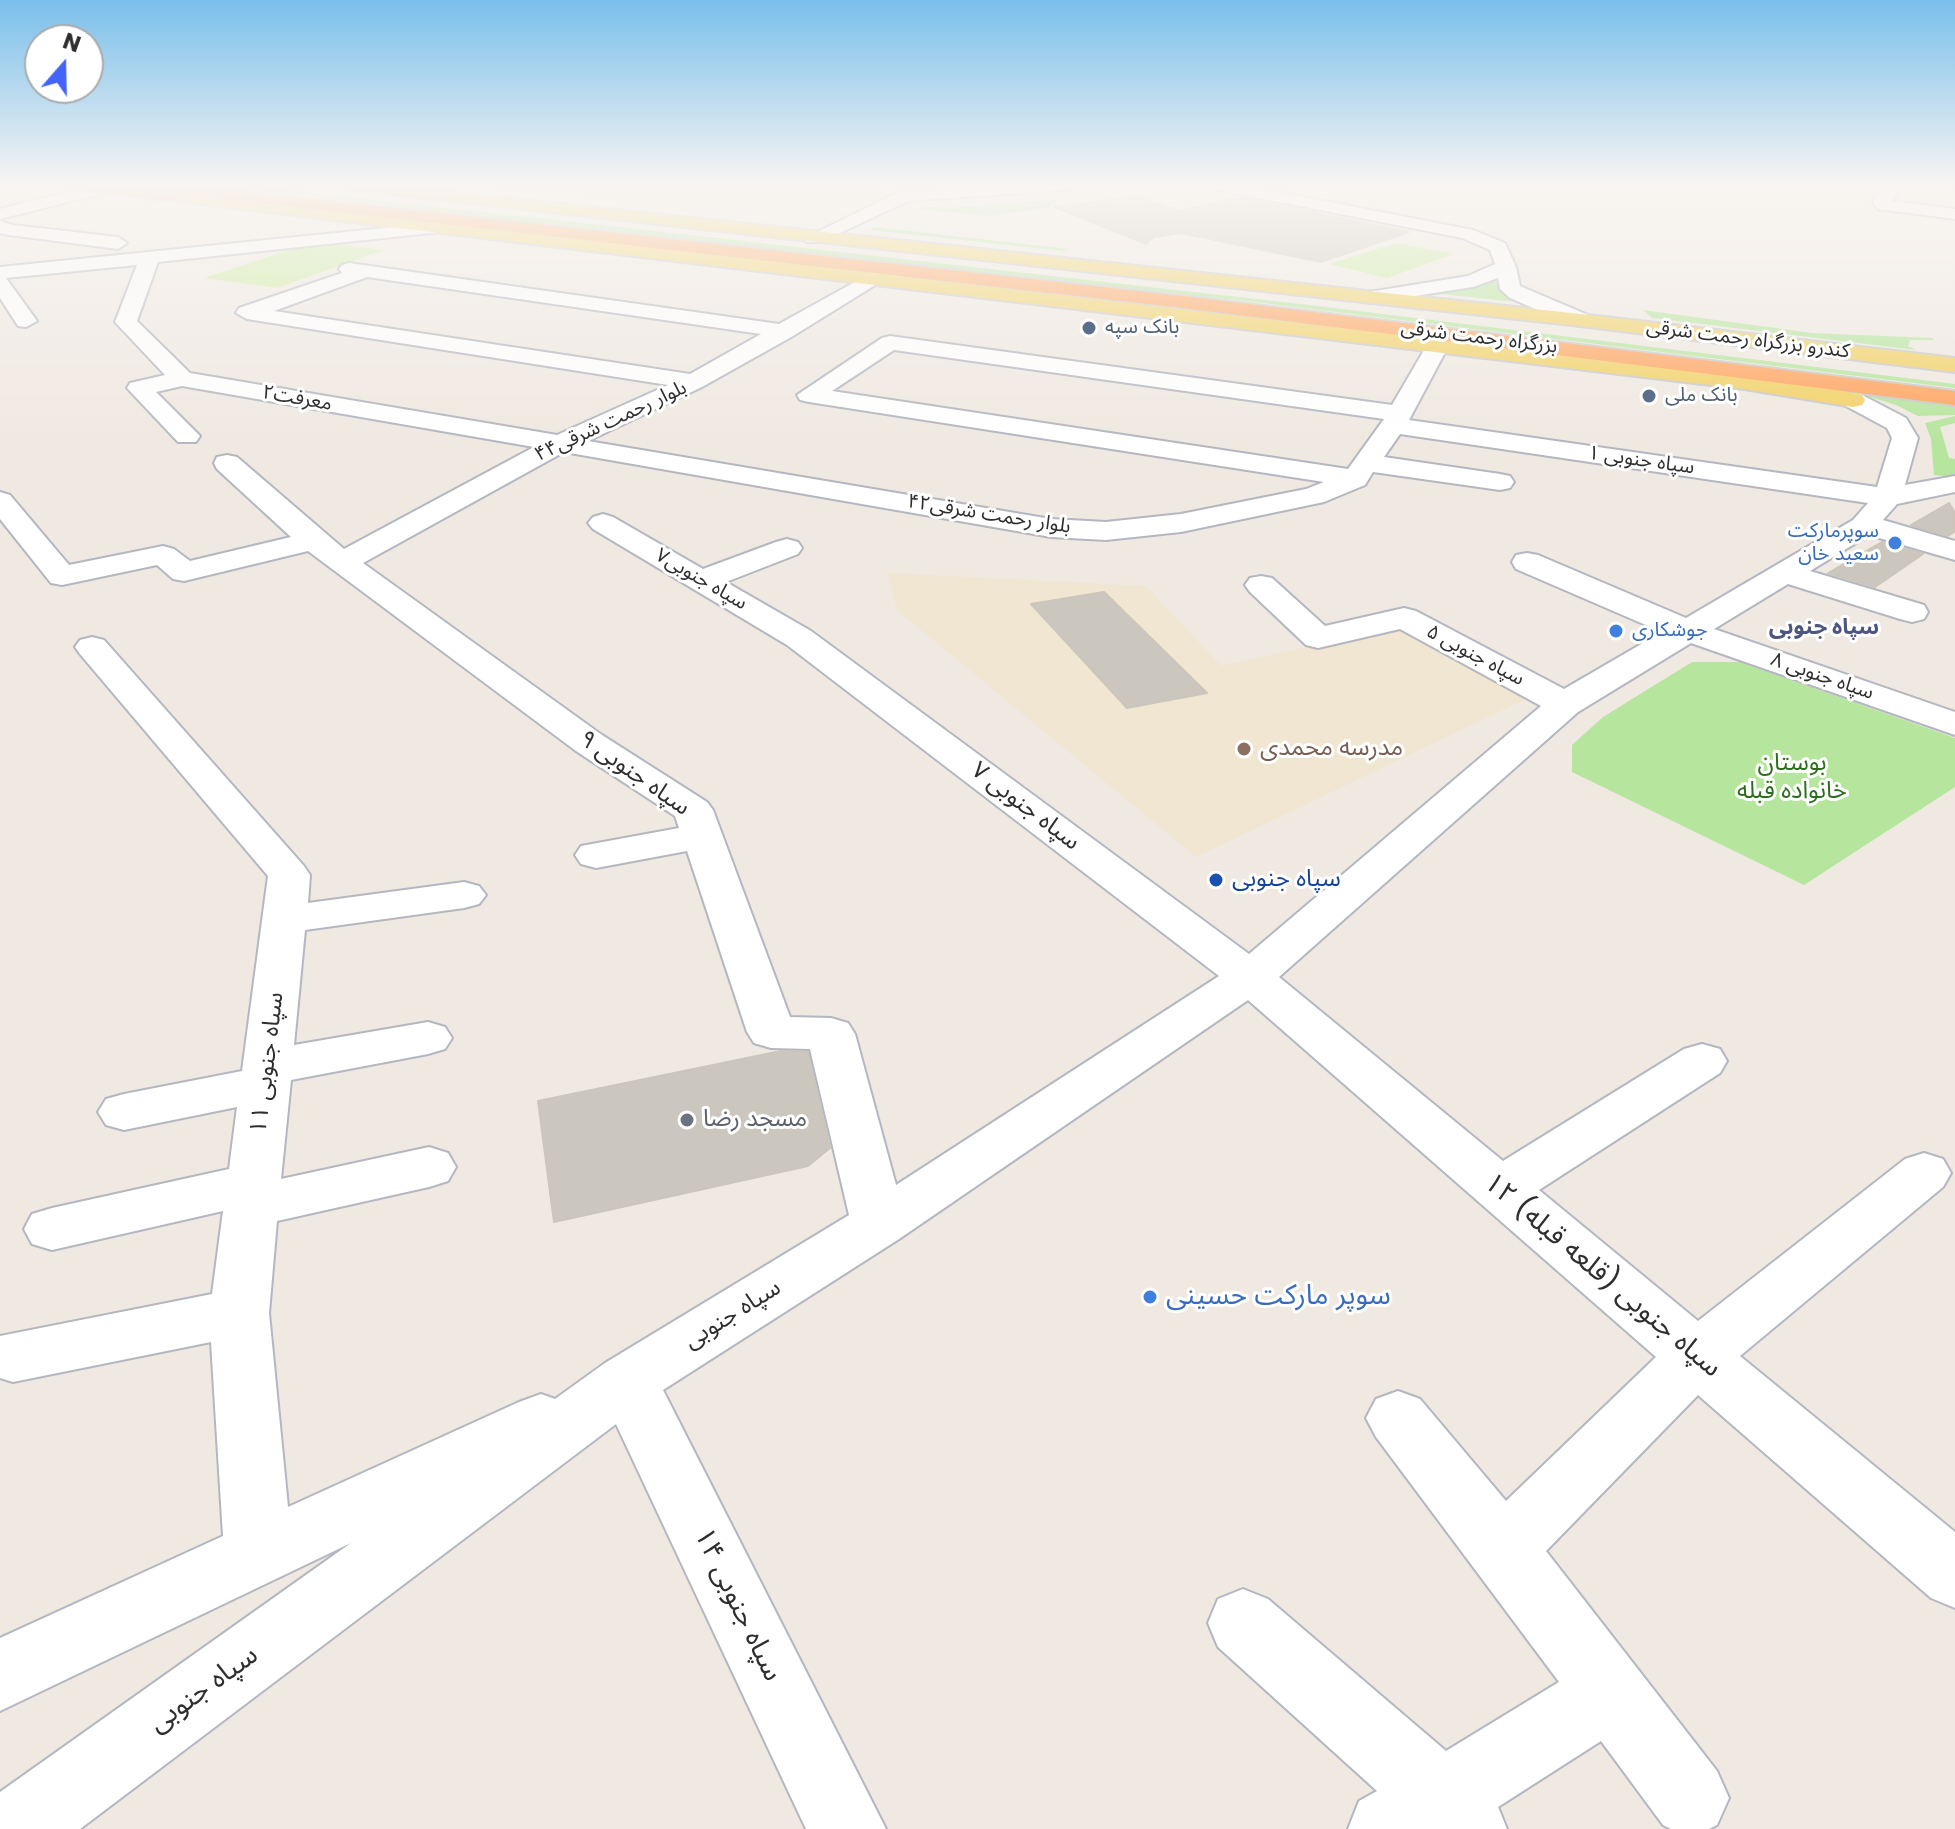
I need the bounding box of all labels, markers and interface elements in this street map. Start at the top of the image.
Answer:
north arrow [24,24,104,104]
text: N [59,25,85,60]
place label: بانک سپه [1105,316,1179,340]
street label: بزرگراه رحمت شرقی [1399,316,1559,360]
street label: کندرو بزرگراه رحمت شرقی [1645,316,1851,364]
marker: بانک سپه [1080,319,1098,337]
street label: ۴۴بلوار رحمت شرقی [531,376,691,468]
street label: معرفت۲ [260,381,334,417]
place label: بانک ملی [1665,384,1738,408]
marker: بانک ملی [1640,387,1658,405]
street label: ۱ سپاه جنوبی [1586,442,1696,480]
street label: بلوار رحمت شرقی۴۲ [906,490,1072,540]
place label: سوپرمارکت سعید خان [1788,520,1879,567]
marker: سوپرمارکت سعید خان [1886,534,1904,552]
street label: سپاه جنوبی۷ [651,544,751,616]
district label: سپاه جنوبی [1769,615,1879,641]
place label: جوشکاری [1632,619,1707,643]
street label: ۵ سپاه جنوبی [1422,620,1528,692]
marker: جوشکاری [1607,622,1625,640]
street label: ۸ سپاه جنوبی [1767,648,1877,706]
street label: ۹ سپاه جنوبی [573,725,695,823]
place label: مدرسه محمدی [1260,735,1403,763]
marker: مدرسه محمدی [1235,740,1253,758]
park label: بوستان خانواده قبله [1737,750,1847,806]
street label: ۷ سپاه جنوبی [965,757,1085,857]
place label: سپاه جنوبی [1232,866,1341,894]
marker: سپاه جنوبی [1207,871,1225,889]
street label: ۱۱ سپاه جنوبی [245,990,291,1136]
place label: مسجد رضا [703,1106,807,1134]
marker: مسجد رضا [678,1111,696,1129]
street label: ۱۲ سپاه جنوبی (قلعه قبله) [1476,1167,1728,1385]
street label: سپاه جنوبی [679,1274,787,1356]
place label: سوپر مارکت حسینی [1166,1280,1391,1314]
marker: سوپر مارکت حسینی [1141,1288,1159,1306]
street label: ۱۴ سپاه جنوبی [685,1523,789,1687]
street label: سپاه جنوبی [143,1639,265,1741]

